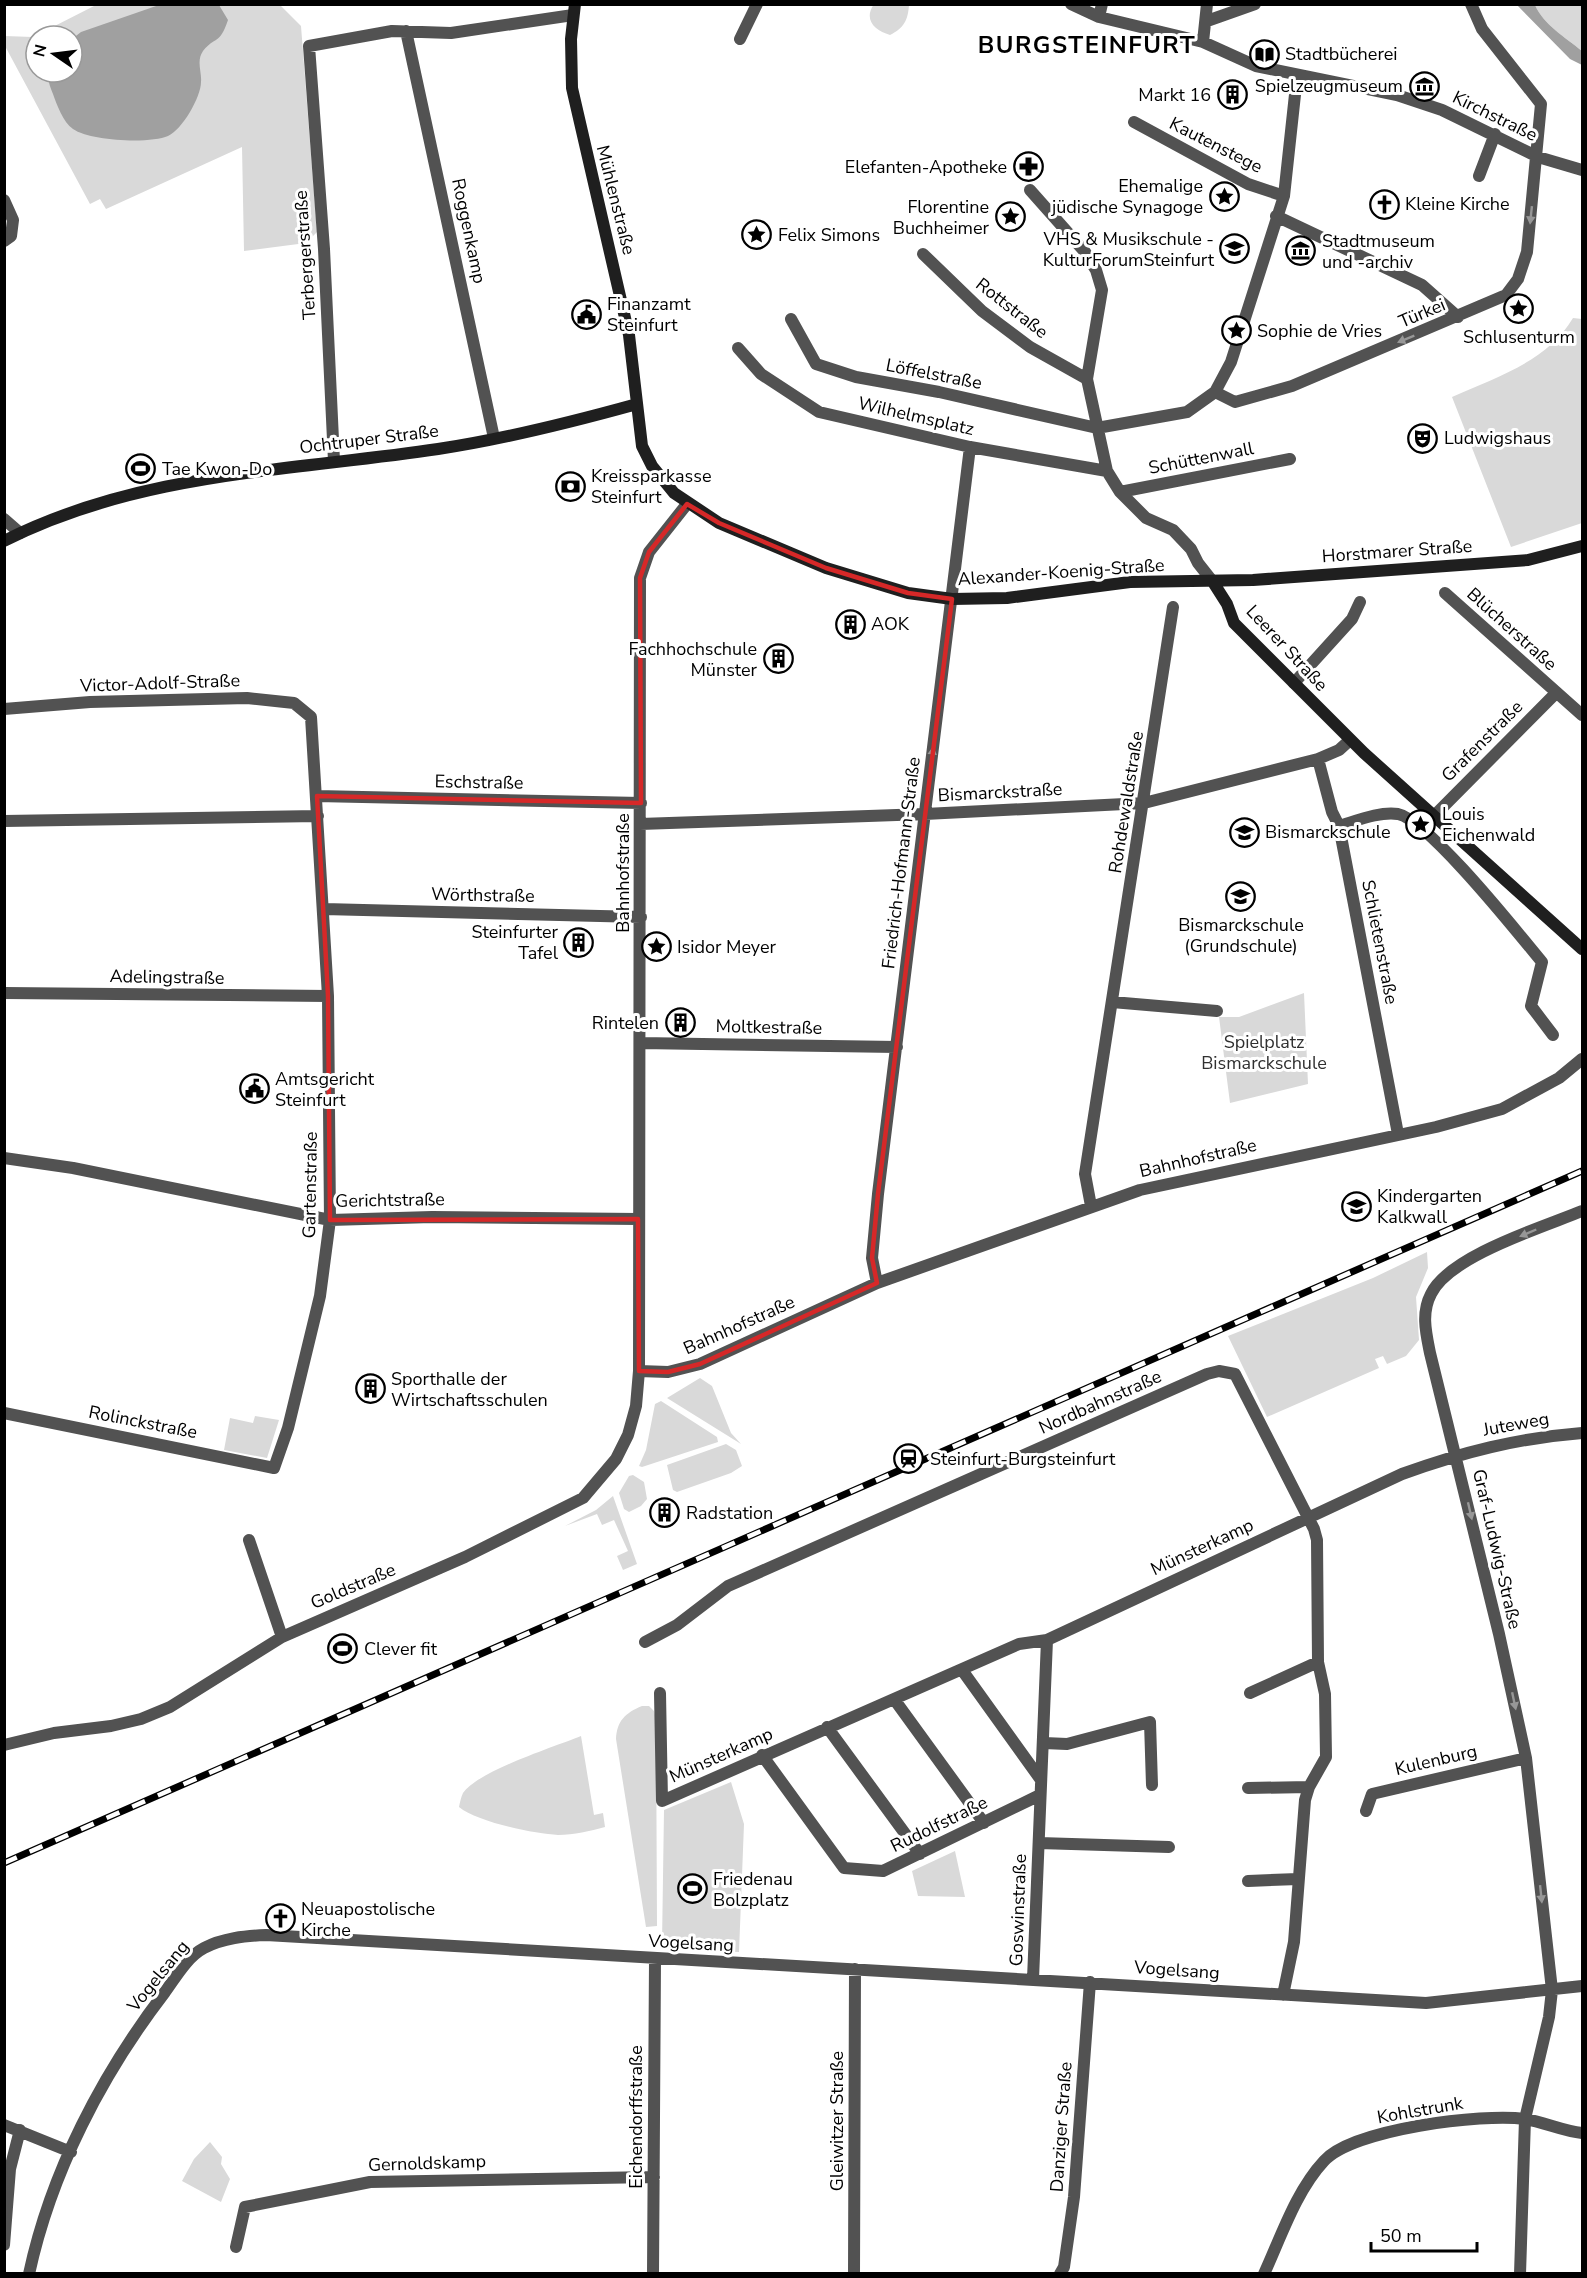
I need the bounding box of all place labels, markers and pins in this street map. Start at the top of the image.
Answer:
library icon: Stadtbücherei [1248,38,1280,70]
place label: Stadtbücherei [1285,42,1397,66]
museum icon: Spielzeugmuseum [1408,70,1440,102]
place label: Spielzeugmuseum [1255,74,1403,98]
building icon: Markt 16 [1216,79,1248,111]
place label: Markt 16 [1138,83,1211,107]
pharmacy icon: Elefanten-Apotheke [1012,151,1044,183]
place label: Elefanten-Apotheke [845,155,1007,179]
place label: Ehemalige jüdische Synagoge [1050,174,1203,219]
place icon: Ehemalige jüdische Synagoge [1208,180,1240,212]
church icon: Kleine Kirche [1368,188,1400,220]
place label: Kleine Kirche [1405,192,1510,216]
place label: Florentine Buchheimer [893,195,990,240]
place icon: Florentine Buchheimer [994,201,1026,233]
place icon: Felix Simons [741,219,773,251]
place label: Felix Simons [778,223,880,247]
place label: VHS & Musikschule - KulturForumSteinfurt [1043,227,1215,272]
place label: Stadtmuseum und -archiv [1322,229,1435,274]
school or university icon: VHS & Musikschule - KulturForumSteinfurt [1219,233,1251,265]
museum icon: Stadtmuseum und -archiv [1285,235,1317,267]
place label: Finanzamt Steinfurt [607,292,691,337]
place icon: Schlusenturm [1503,292,1535,324]
public building icon: Finanzamt Steinfurt [570,298,602,330]
place icon: Sophie de Vries [1220,315,1252,347]
place label: Sophie de Vries [1257,319,1382,343]
place label: Schlusenturm [1463,325,1575,349]
theatre icon: Ludwigshaus [1407,422,1439,454]
place label: Ludwigshaus [1444,426,1551,450]
sports icon: Tae Kwon-Do [125,453,157,485]
place label: Tae Kwon-Do [162,457,272,481]
place label: Kreissparkasse Steinfurt [591,464,711,509]
bank icon: Kreissparkasse Steinfurt [554,470,586,502]
building icon: AOK [834,608,866,640]
place label: AOK [871,612,910,636]
place label: Fachhochschule Münster [628,637,758,682]
building icon: Fachhochschule Münster [762,643,794,675]
place label: Louis Eichenwald [1442,802,1535,847]
place icon: Louis Eichenwald [1405,808,1437,840]
school or university icon: Bismarckschule [1228,816,1260,848]
place label: Bismarckschule [1265,820,1391,844]
school or university icon: Bismarckschule (Grundschule) [1225,880,1257,912]
place label: Bismarckschule (Grundschule) [1178,913,1304,958]
place label: Steinfurter Tafel [472,920,559,965]
building icon: Steinfurter Tafel [563,926,595,958]
place icon: Isidor Meyer [640,931,672,963]
place label: Isidor Meyer [677,935,777,959]
building icon: Rintelen [664,1007,696,1039]
place label: Rintelen [592,1011,659,1035]
place label: Amtsgericht Steinfurt [275,1067,375,1112]
public building icon: Amtsgericht Steinfurt [238,1073,270,1105]
place label: Kindergarten Kalkwall [1377,1184,1482,1229]
school or university icon: Kindergarten Kalkwall [1340,1190,1372,1222]
place label: Sporthalle der Wirtschaftsschulen [391,1367,548,1412]
building icon: Sporthalle der Wirtschaftsschulen [354,1373,386,1405]
station icon: Steinfurt-Burgsteinfurt [893,1443,925,1475]
place label: Steinfurt-Burgsteinfurt [930,1447,1116,1471]
building icon: Radstation [649,1497,681,1529]
place label: Radstation [686,1501,773,1525]
sports icon: Clever fit [327,1633,359,1665]
place label: Clever fit [364,1637,438,1661]
place label: Friedenau Bolzplatz [713,1867,793,1912]
sports icon: Friedenau Bolzplatz [676,1873,708,1905]
place label: Neuapostolische Kirche [301,1897,435,1942]
church icon: Neuapostolische Kirche [264,1903,296,1935]

